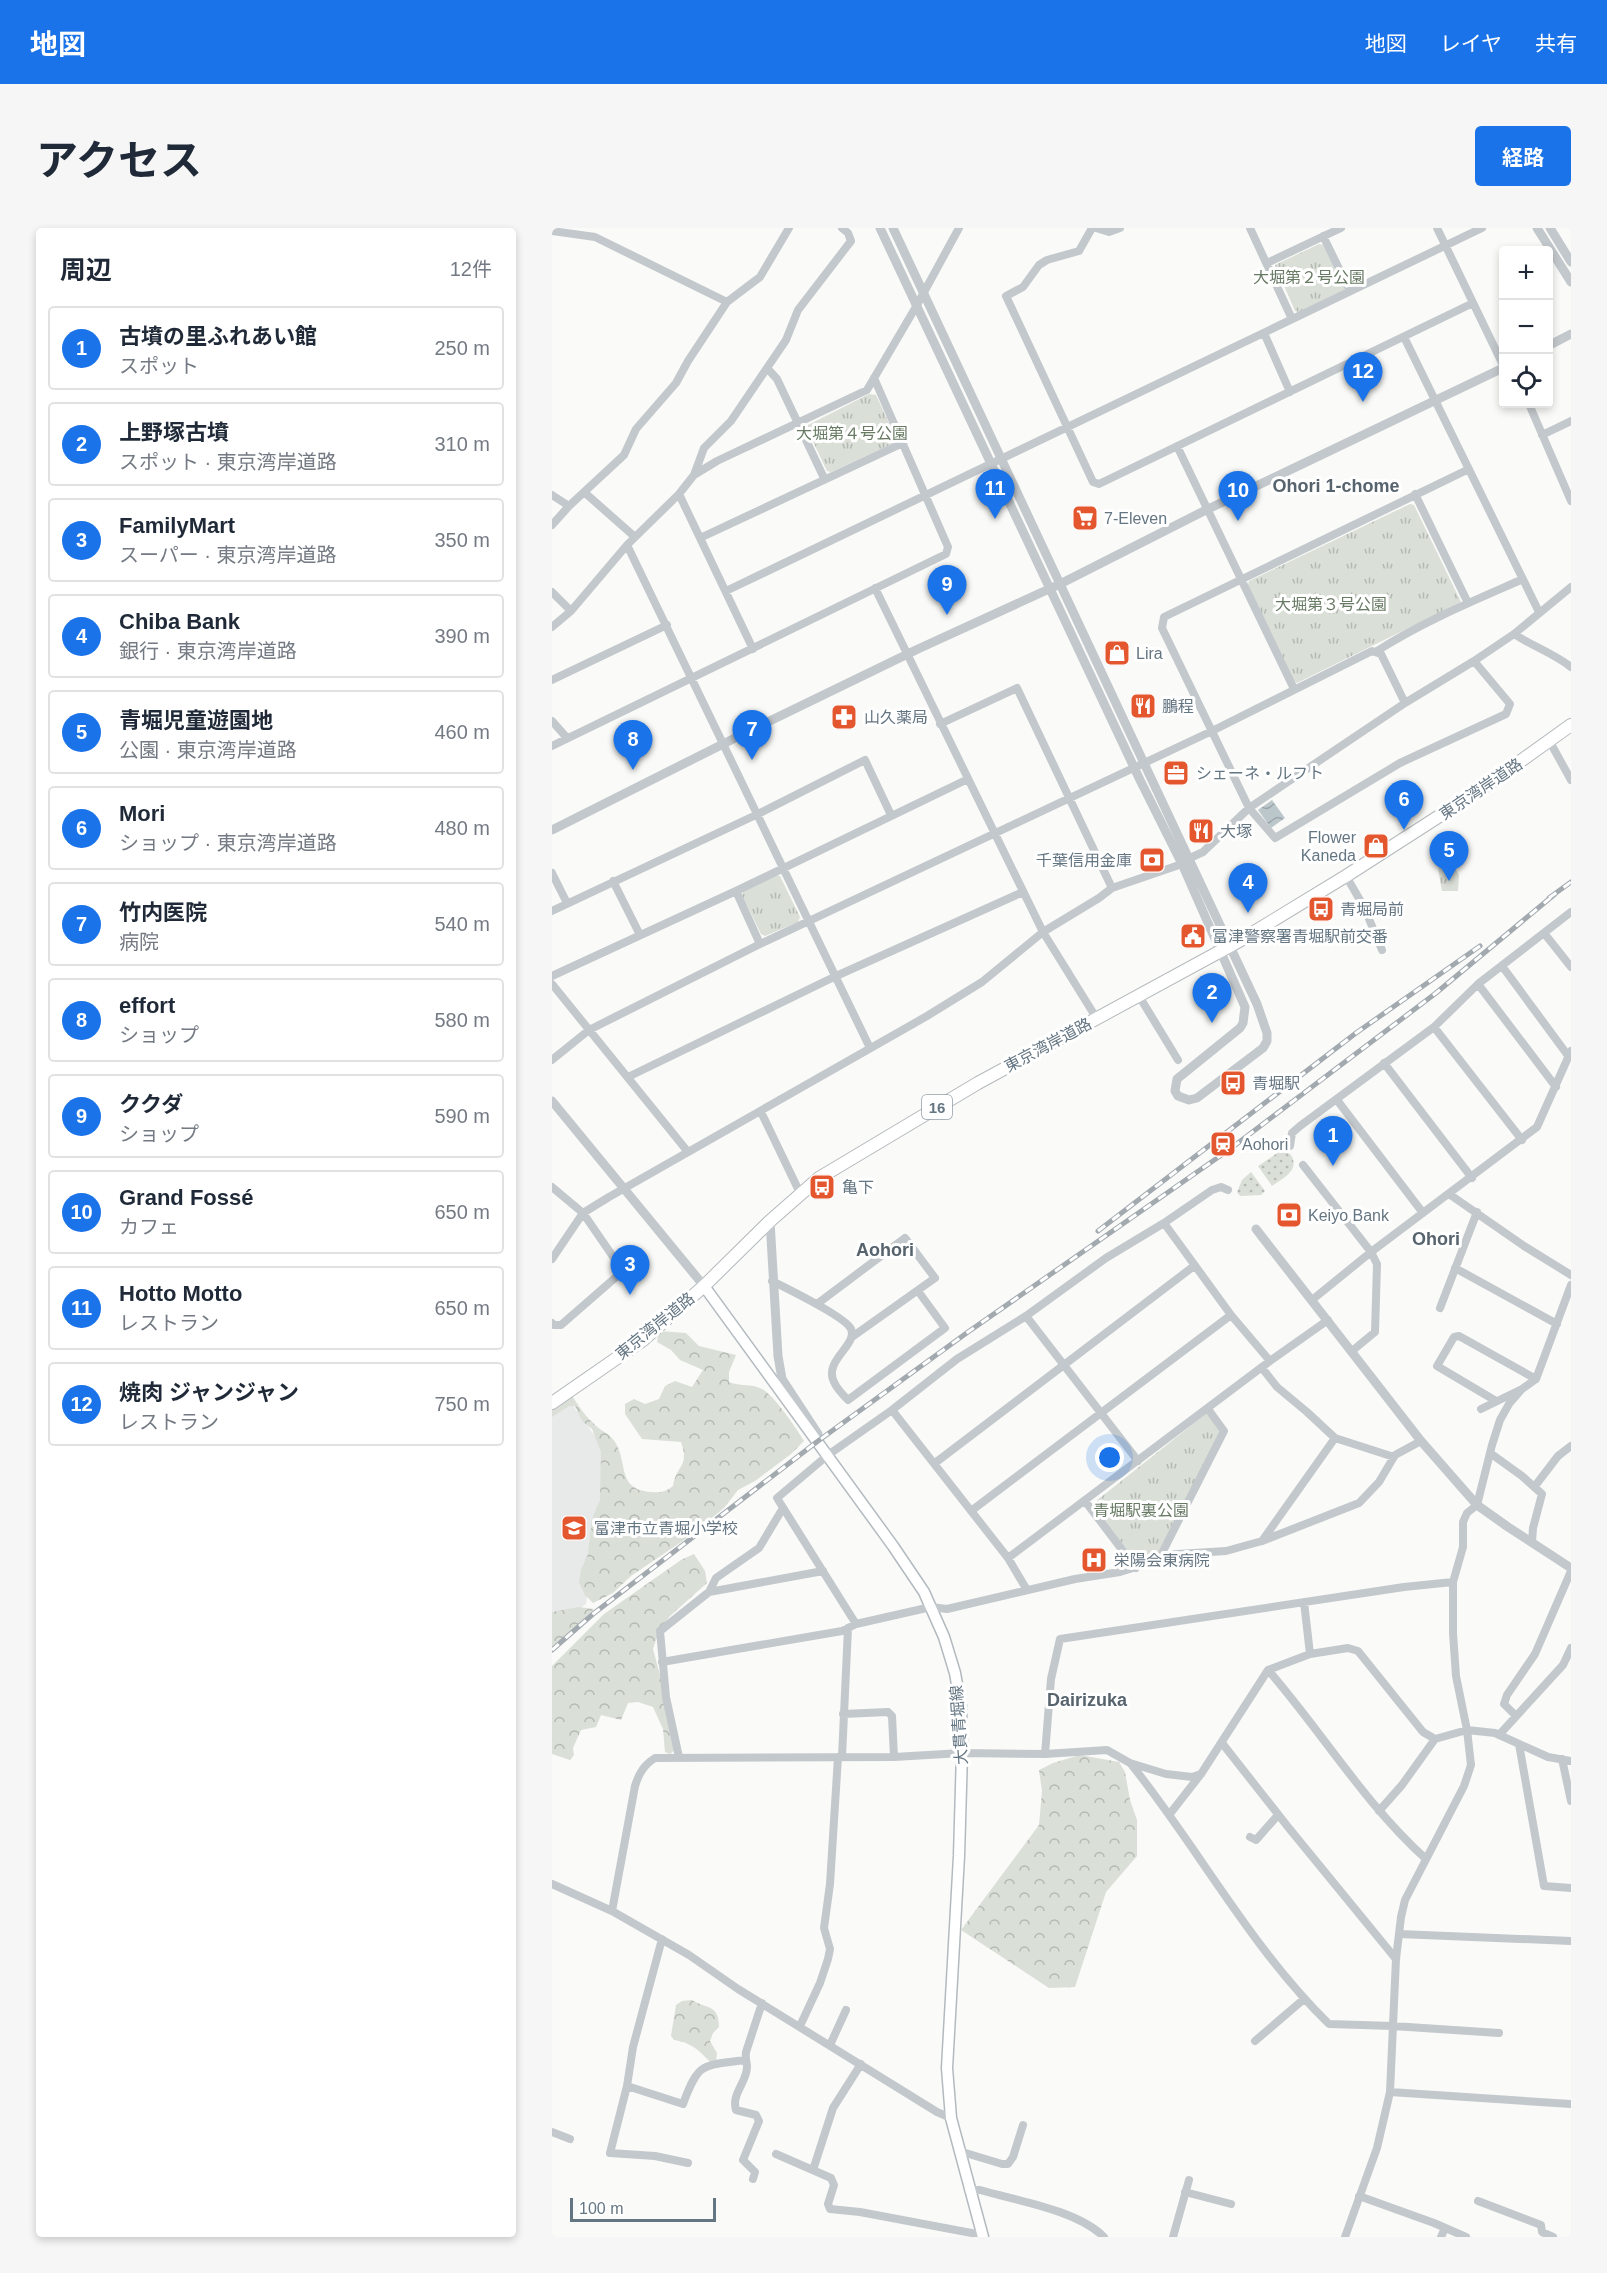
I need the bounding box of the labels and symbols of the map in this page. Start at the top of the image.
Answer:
park label: 大堀第２号公園 [1253,269,1365,286]
pin: 12 [1344,352,1382,402]
park label: 大堀第４号公園 [796,425,908,442]
pin: 11 [976,470,1014,519]
pin: 10 [1218,472,1258,521]
district label: Ohori 1-chome [1272,476,1400,496]
supermarket icon: 7-Eleven [1070,503,1100,533]
place label: 7-Eleven [1104,510,1167,527]
pin: 9 [928,566,966,615]
park label: 大堀第３号公園 [1275,596,1387,613]
shop icon: Lira [1102,638,1132,668]
place label: Lira [1136,645,1163,662]
restaurant icon: 鵬程 [1128,691,1158,721]
place label: 鵬程 [1162,698,1194,715]
pharmacy icon: 山久薬局 [829,702,859,732]
place label: 山久薬局 [864,709,928,726]
pin: 7 [732,710,772,760]
pin: 8 [614,720,652,770]
street label: 東京湾岸道路 [1436,755,1526,823]
office icon: シェーネ・ルフト [1161,758,1191,788]
place label: シェーネ・ルフト [1196,765,1324,782]
pin: 6 [1384,780,1424,830]
restaurant icon: 大塚 [1186,816,1216,846]
place label: 大塚 [1220,823,1252,840]
place label: Flower Kaneda [1301,829,1357,864]
shop icon: Flower Kaneda [1361,831,1391,861]
pin: 5 [1430,832,1468,881]
bank icon: 千葉信用金庫 [1137,845,1167,875]
place label: 千葉信用金庫 [1036,852,1132,869]
pin: 4 [1228,864,1268,913]
bus stop icon: 青堀局前 [1306,894,1336,924]
place label: 青堀局前 [1340,901,1404,918]
public building icon: 富津警察署青堀駅前交番 [1178,921,1208,951]
place label: 富津警察署青堀駅前交番 [1212,928,1388,945]
pin: 2 [1192,974,1232,1023]
street label: 東京湾岸道路 [1002,1015,1094,1075]
bus stop icon: 青堀駅 [1218,1068,1248,1098]
place label: 青堀駅 [1252,1075,1300,1092]
road number: 16 [922,1095,952,1119]
pin: 1 [1314,1116,1352,1166]
station icon: Aohori [1208,1129,1238,1159]
place label: Aohori [1242,1136,1288,1153]
bus stop icon: 亀下 [807,1172,837,1202]
place label: 亀下 [842,1179,874,1196]
bank icon: Keiyo Bank [1274,1200,1304,1230]
place label: Keiyo Bank [1308,1207,1390,1224]
district label: Ohori [1412,1229,1460,1249]
district label: Aohori [856,1240,914,1260]
pin: 3 [610,1246,650,1295]
street label: 東京湾岸道路 [612,1289,698,1363]
your location [1095,1443,1124,1472]
park label: 青堀駅裏公園 [1093,1502,1189,1519]
school or university icon: 富津市立青堀小学校 [559,1513,589,1543]
place label: 富津市立青堀小学校 [594,1520,738,1537]
hospital icon: 栄陽会東病院 [1079,1545,1109,1575]
place label: 栄陽会東病院 [1114,1552,1210,1569]
street label: 大貫青堀線 [948,1684,970,1766]
district label: Dairizuka [1047,1690,1128,1710]
scale bar [570,2195,716,2222]

